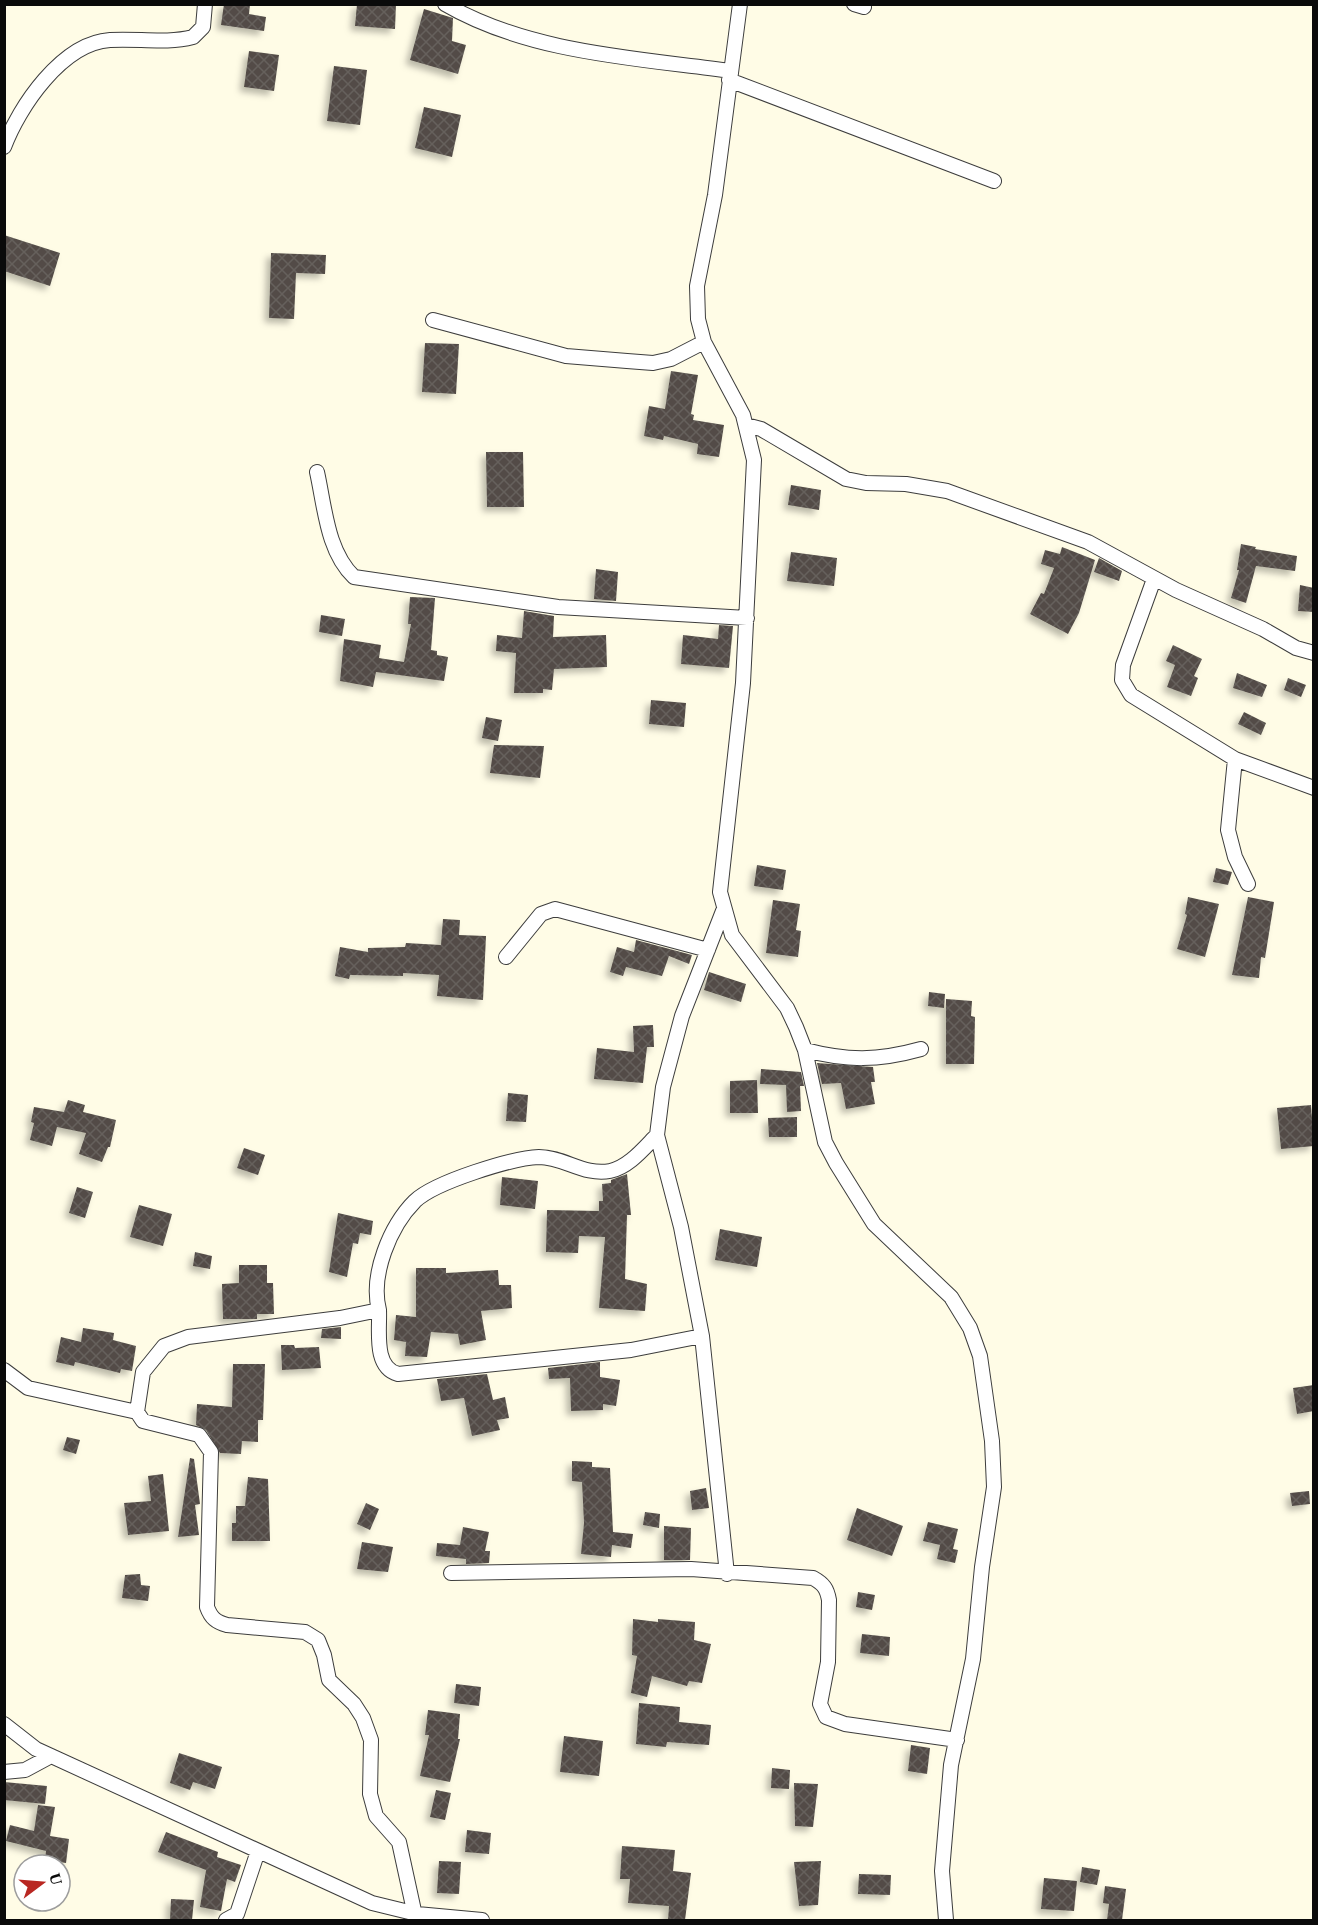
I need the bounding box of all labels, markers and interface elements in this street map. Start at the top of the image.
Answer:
north arrow [12,1853,72,1913]
text: U [46,1871,66,1887]

